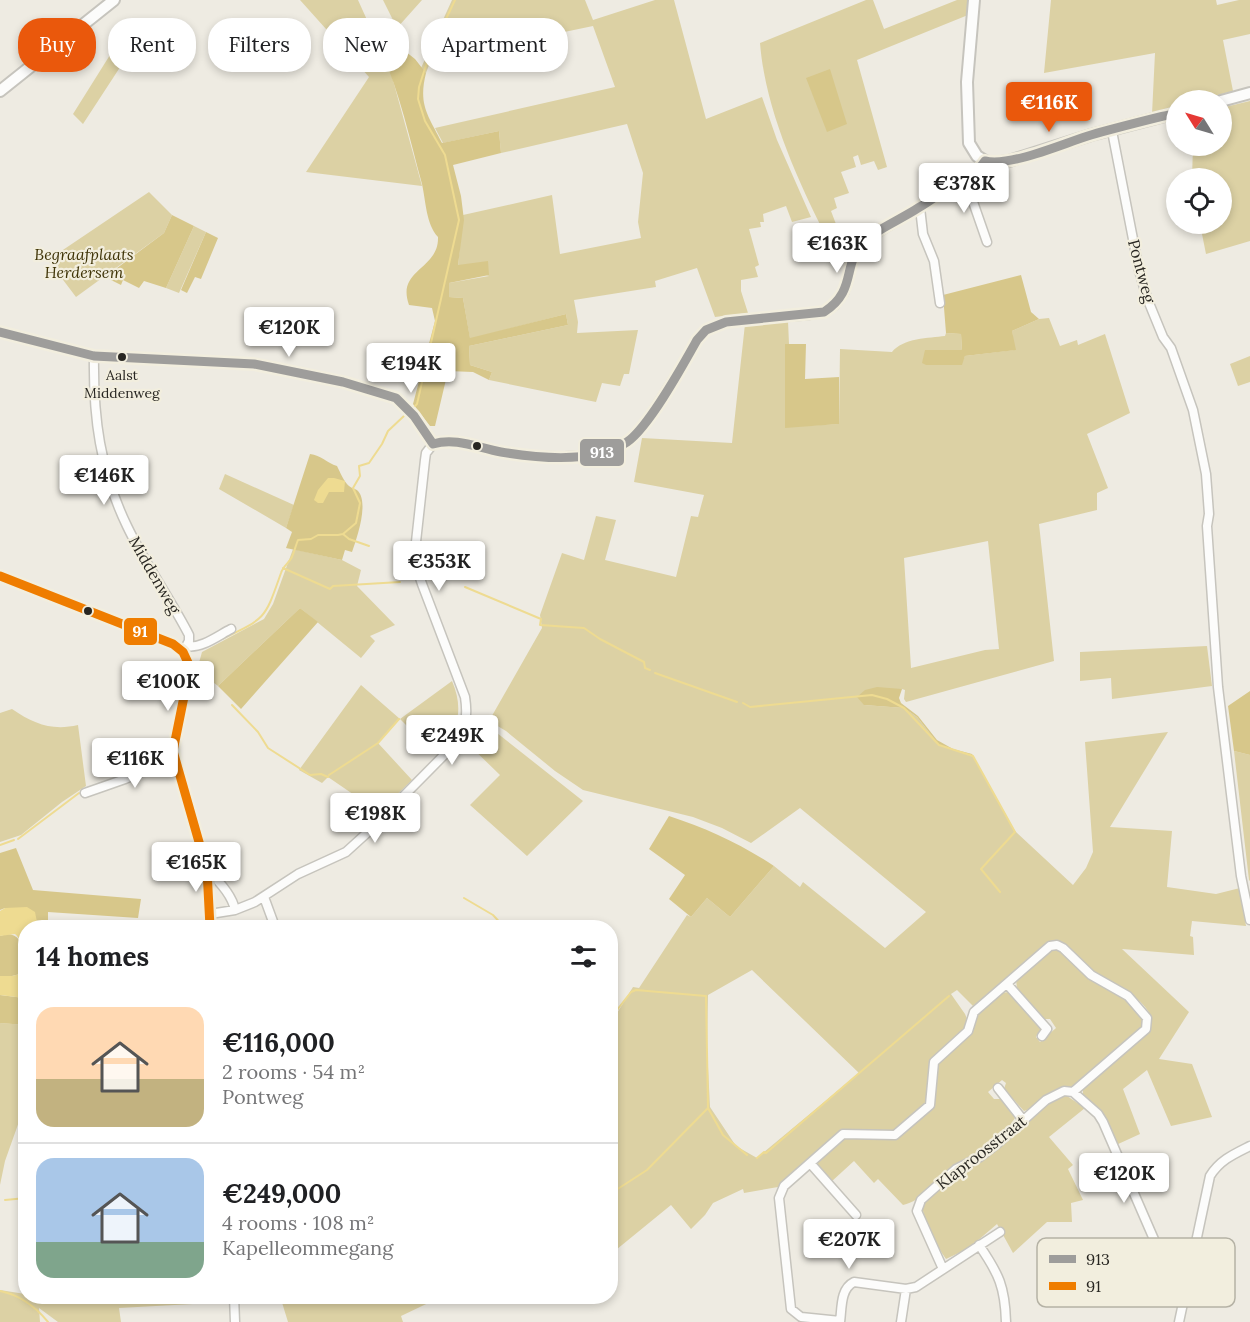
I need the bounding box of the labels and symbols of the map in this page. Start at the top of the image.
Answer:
pin: €116K [1007,82,1091,133]
north arrow [1166,90,1232,156]
pin: €378K [922,163,1006,214]
pin: €163K [795,223,879,274]
street label: Pontweg [1124,237,1160,306]
park label: Begraafplaats Herdersem [34,244,134,282]
pin: €120K [247,307,331,358]
pin: €194K [369,343,453,394]
marker: Aalst Middenweg [116,351,128,363]
place label: Aalst Middenweg [84,366,160,402]
line badge: 913 [579,438,625,467]
unlabelled marker [471,440,483,452]
text: 913 [590,442,614,462]
pin: €146K [62,455,146,506]
street label: Middenweg [125,533,186,618]
pin: €353K [397,541,481,592]
unlabelled marker [82,605,94,617]
line badge: 91 [123,617,158,646]
text: 91 [132,621,148,641]
pin: €100K [126,661,210,712]
pin: €249K [410,715,494,766]
pin: €116K [93,738,177,789]
pin: €198K [333,793,417,844]
pin: €165K [154,842,238,893]
street label: Klaproosstraat [932,1110,1031,1193]
pin: €120K [1082,1153,1166,1204]
pin: €207K [807,1219,891,1270]
legend [1037,1238,1235,1307]
text: 913 [1086,1249,1110,1269]
text: 91 [1086,1276,1101,1296]

